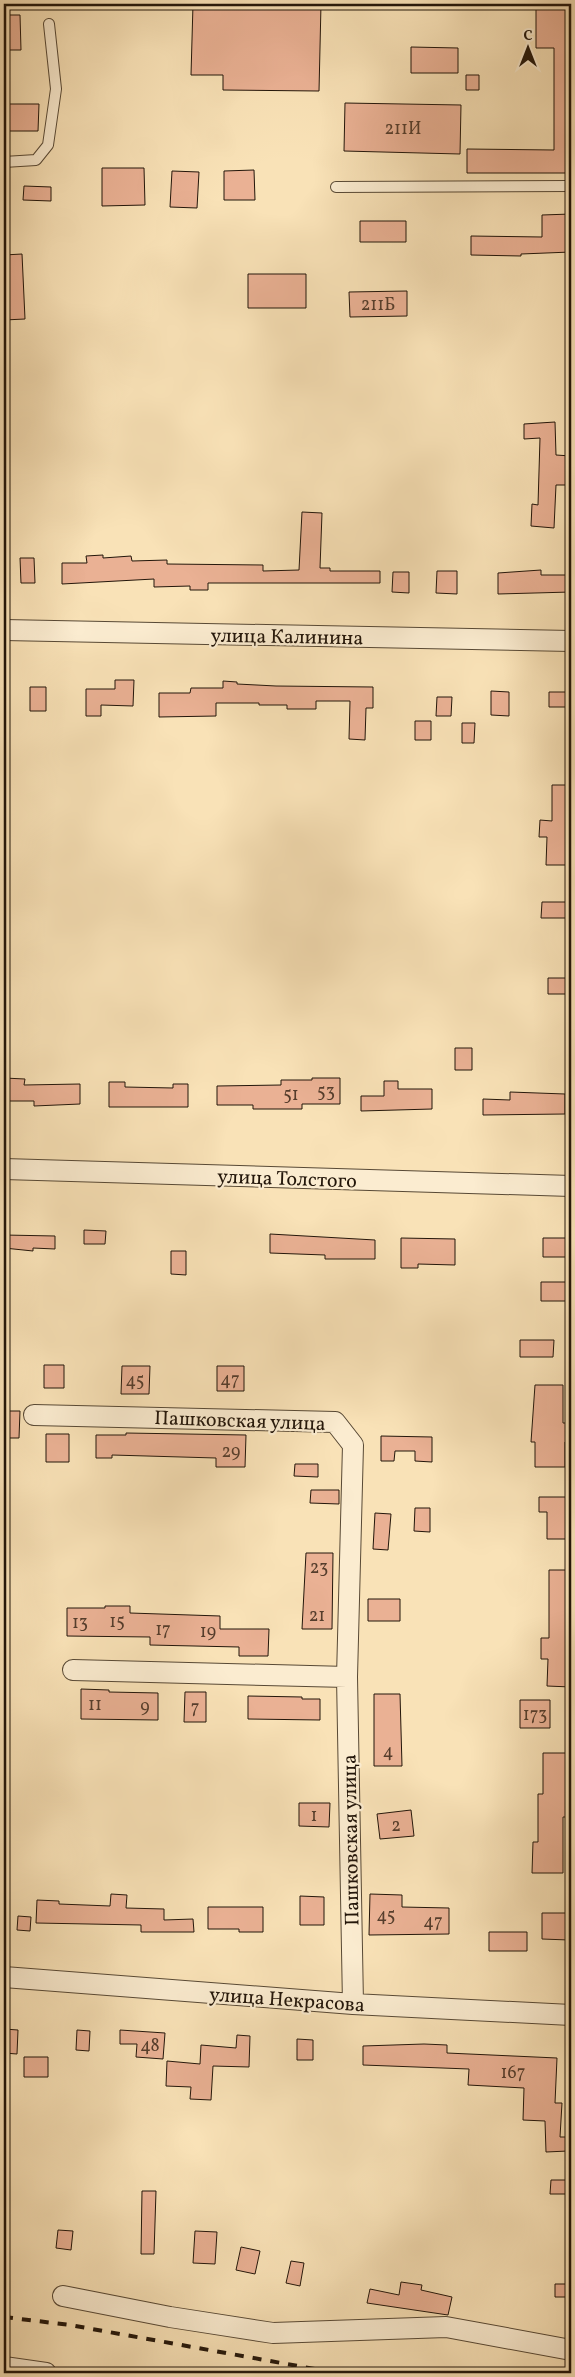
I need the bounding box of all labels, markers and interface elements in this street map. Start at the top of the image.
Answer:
north arrow [502,22,552,72]
text: С [523,27,533,46]
house number: 211И [384,117,422,142]
house number: 211Б [361,293,395,318]
street label: улица Калинина [210,623,364,653]
house number: 53 [317,1080,335,1105]
house number: 51 [283,1083,299,1108]
street label: улица Толстого [217,1164,357,1196]
house number: 47 [220,1368,240,1393]
house number: 45 [126,1369,144,1394]
street label: Пашковская улица [154,1405,326,1439]
house number: 29 [222,1440,240,1465]
house number: 23 [310,1556,328,1581]
house number: 21 [309,1604,325,1629]
house number: 15 [109,1610,125,1635]
house number: 13 [72,1611,88,1636]
house number: 17 [155,1618,171,1643]
house number: 19 [200,1620,216,1645]
house number: 11 [88,1693,102,1718]
house number: 9 [140,1695,150,1720]
house number: 7 [191,1696,199,1721]
house number: 173 [523,1703,547,1728]
house number: 4 [383,1740,393,1765]
street label: Пашковская улица [337,1754,367,1926]
house number: 1 [311,1804,317,1829]
house number: 2 [391,1814,401,1839]
house number: 45 [377,1904,395,1929]
house number: 47 [423,1910,443,1935]
street label: улица Некрасова [208,1982,366,2020]
house number: 48 [140,2034,160,2059]
house number: 167 [501,2061,525,2086]

